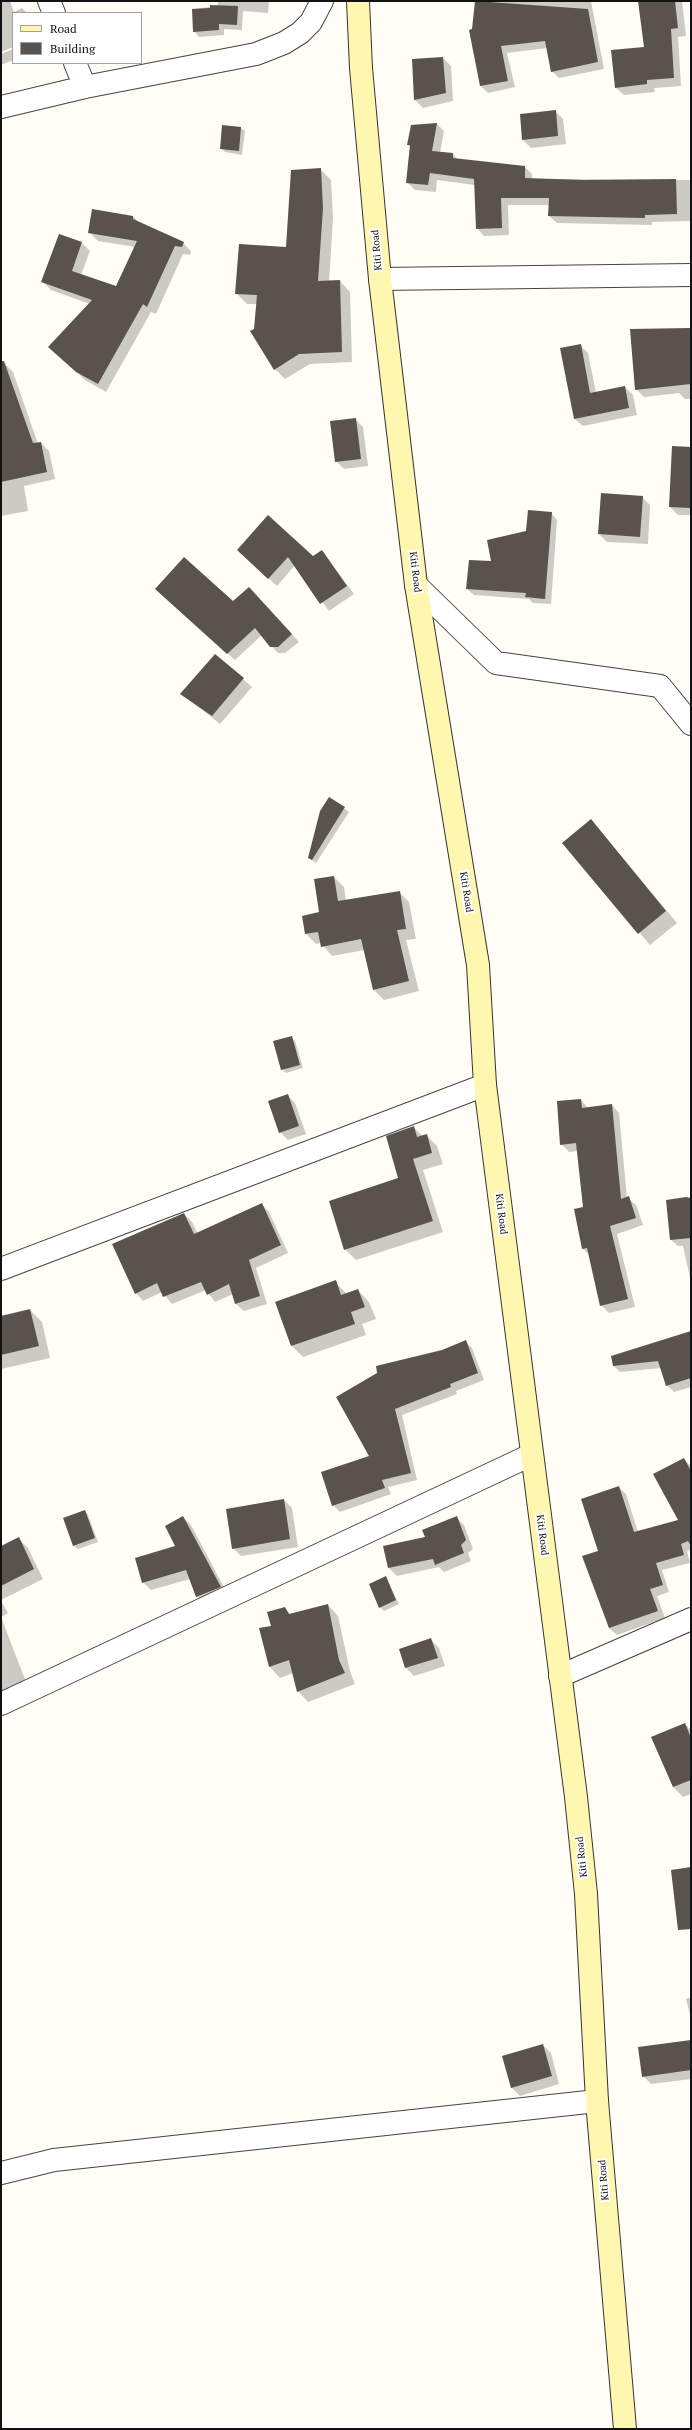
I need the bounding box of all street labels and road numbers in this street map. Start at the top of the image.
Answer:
street label: Kiti Road [369,229,385,271]
street label: Kiti Road [407,551,423,593]
street label: Kiti Road [457,871,475,913]
street label: Kiti Road [493,1193,509,1235]
street label: Kiti Road [534,1514,550,1556]
street label: Kiti Road [574,1836,590,1878]
street label: Kiti Road [596,2159,612,2201]

